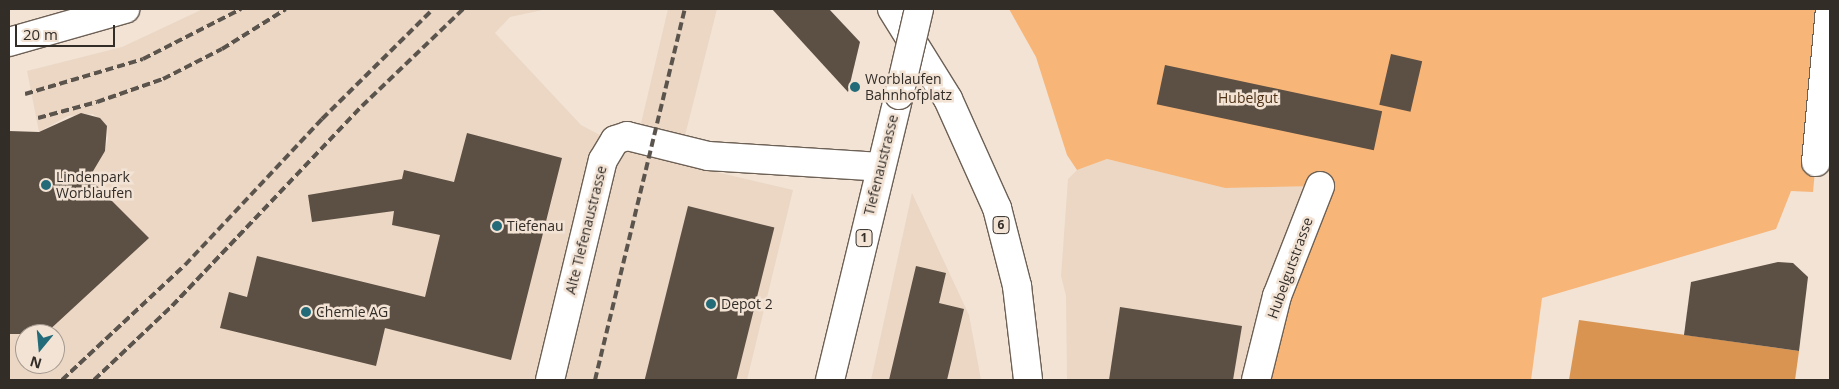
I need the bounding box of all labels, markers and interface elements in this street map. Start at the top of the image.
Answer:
scale bar [18,15,118,47]
text: 20 m [23,24,58,44]
place label: Worblaufen Bahnhofplatz [865,71,952,104]
marker: Worblaufen Bahnhofplatz [849,81,861,93]
park label: Hubelgut [1218,90,1278,106]
street label: Tiefenaustrasse [860,113,902,217]
street label: Alte Tiefenaustrasse [562,164,610,296]
place label: Lindenpark Worblaufen [56,169,133,202]
marker: Lindenpark Worblaufen [40,179,52,191]
street label: Hubelgutstrasse [1264,215,1316,321]
road number: 6 [992,216,1010,234]
place label: Tiefenau [507,218,564,234]
marker: Tiefenau [491,220,503,232]
road number: 1 [855,228,873,248]
place label: Depot 2 [721,296,773,312]
marker: Depot 2 [705,298,717,310]
place label: Chemie AG [316,304,388,320]
marker: Chemie AG [300,306,312,318]
north arrow [15,324,65,374]
text: N [28,352,44,374]

